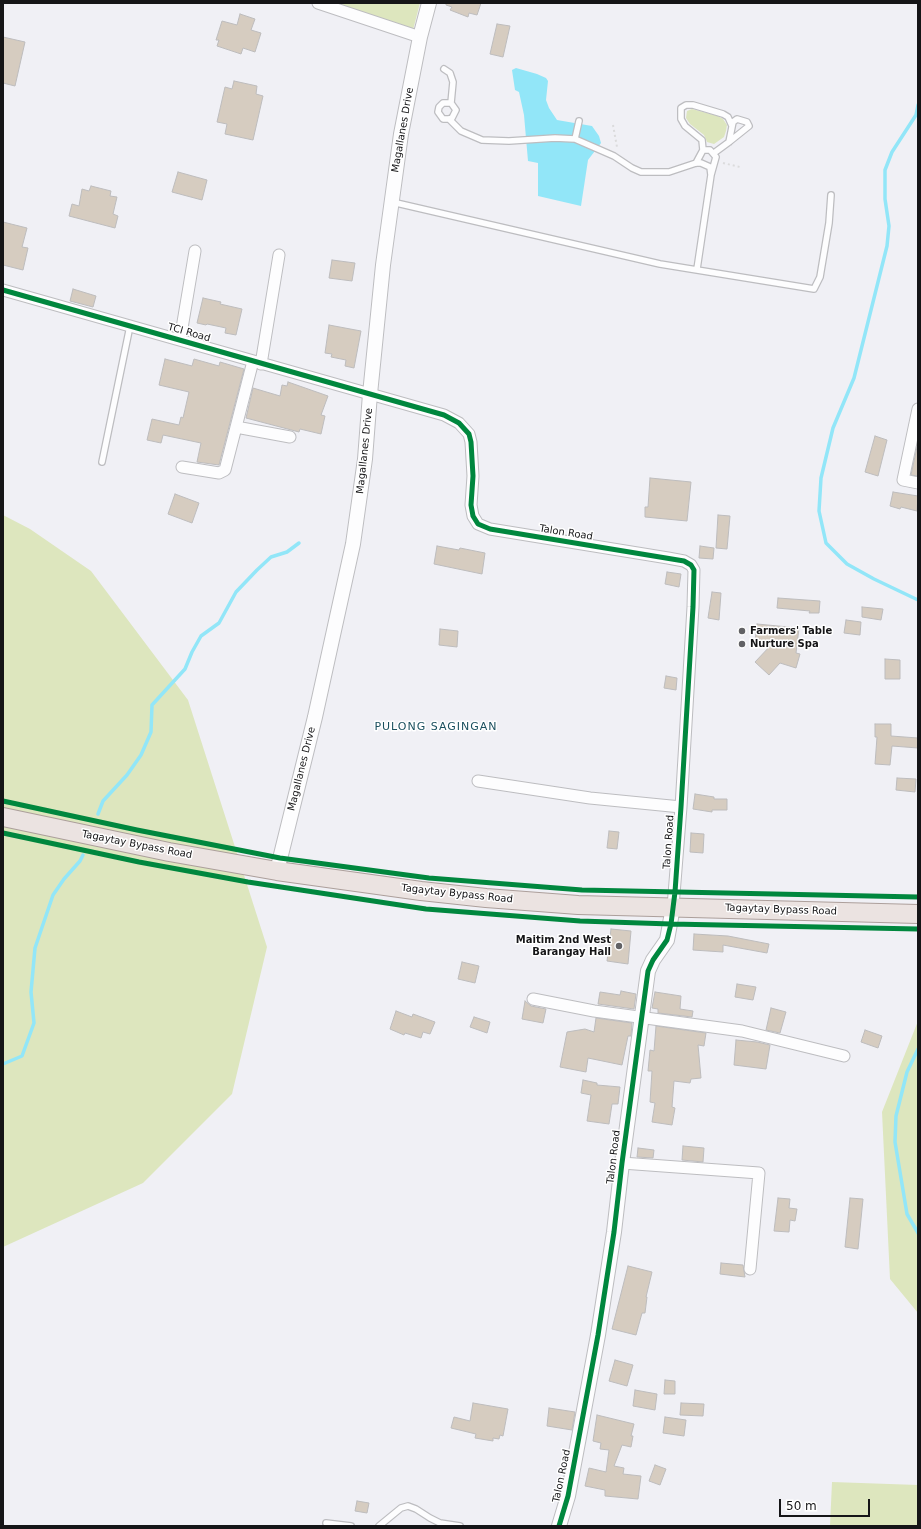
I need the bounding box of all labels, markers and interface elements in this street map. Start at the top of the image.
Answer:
street label: Magallanes Drive [390,86,416,174]
street label: TCI Road [166,321,212,345]
street label: Magallanes Drive [355,407,375,495]
street label: Talon Road [538,523,594,543]
place label: Farmers' Table [750,625,832,637]
marker: Farmers' Table [737,626,747,636]
place label: Nurture Spa [750,638,819,650]
marker: Nurture Spa [737,639,747,649]
district label: PULONG SAGINGAN [374,720,498,734]
street label: Magallanes Drive [286,726,318,812]
street label: Talon Road [661,815,677,869]
street label: Tagaytay Bypass Road [81,828,193,862]
street label: Tagaytay Bypass Road [401,882,513,906]
street label: Tagaytay Bypass Road [725,902,837,918]
place label: Maitim 2nd West Barangay Hall [516,934,611,958]
marker: Maitim 2nd West Barangay Hall [614,941,624,951]
street label: Talon Road [605,1129,623,1185]
street label: Talon Road [551,1448,573,1504]
scale bar [781,1491,872,1517]
text: 50 m [786,1499,817,1513]

